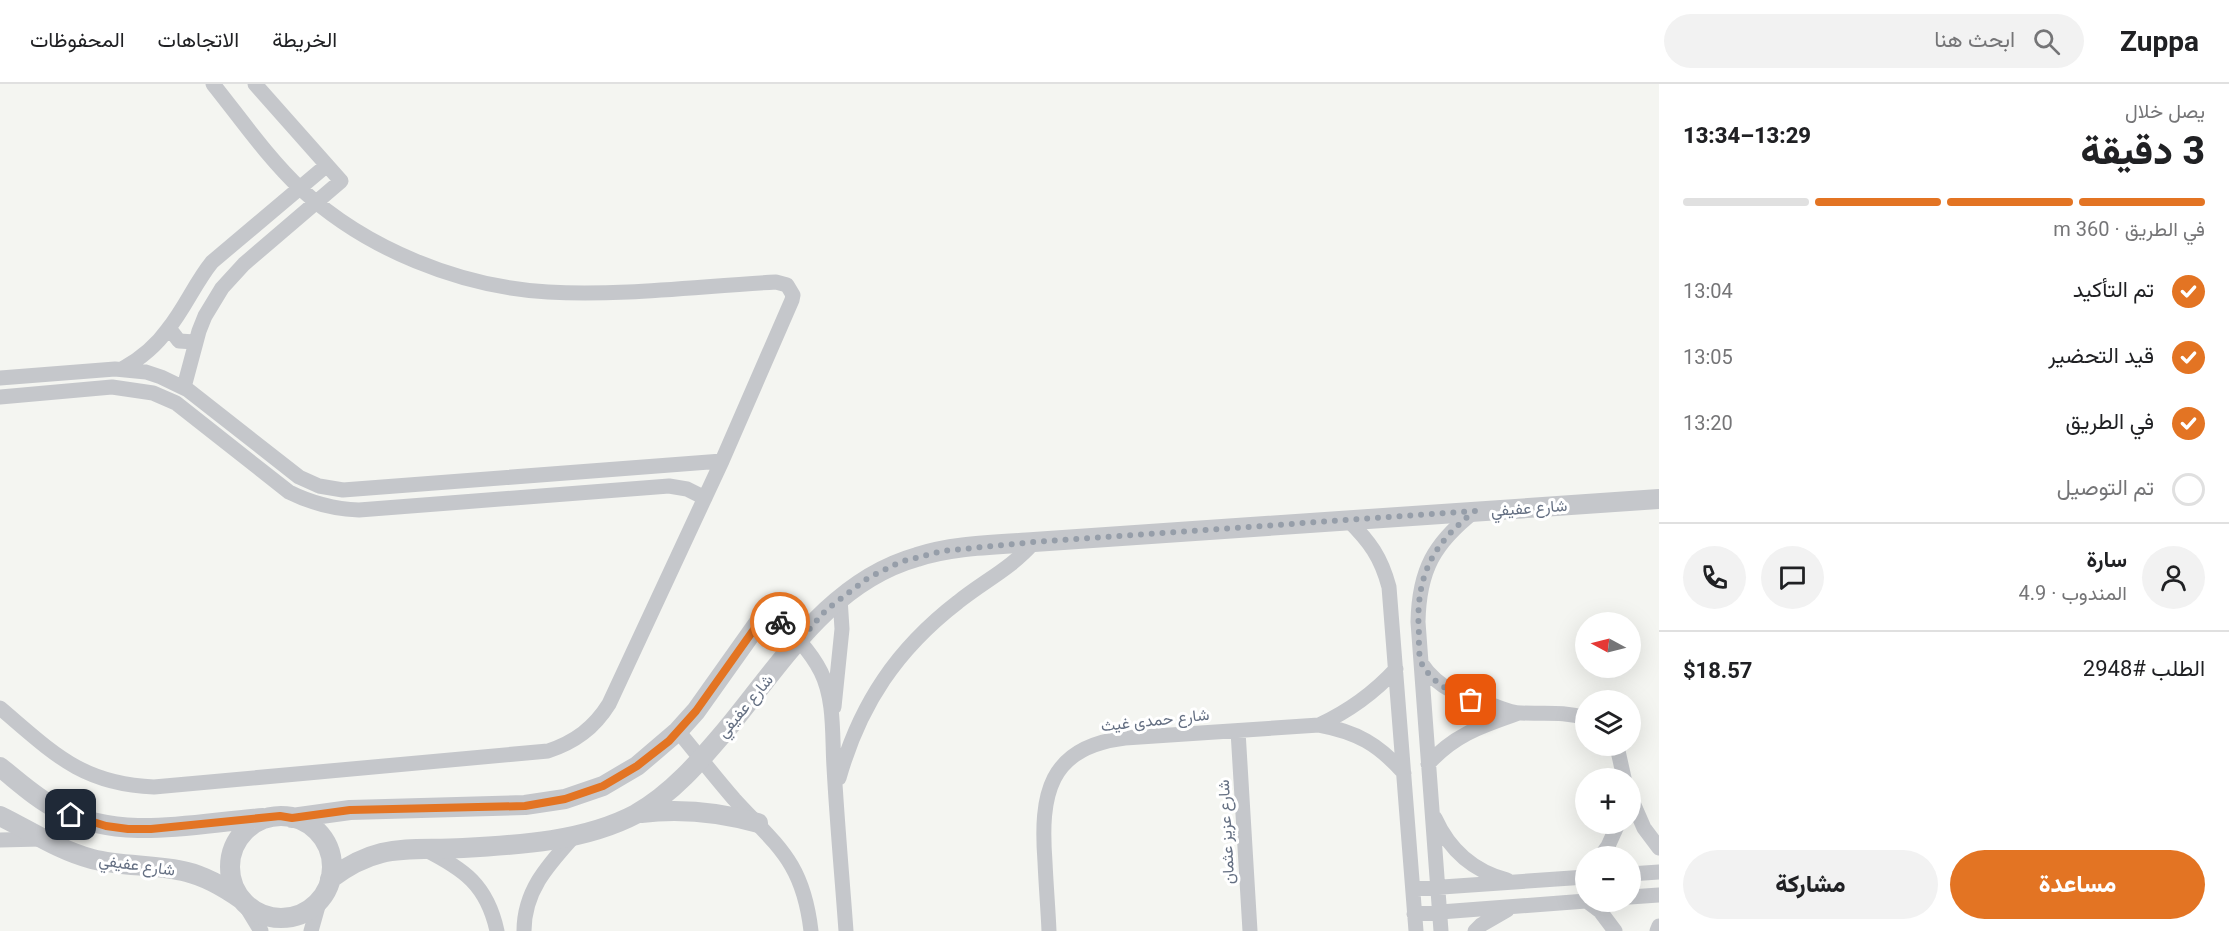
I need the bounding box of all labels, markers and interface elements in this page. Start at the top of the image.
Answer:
search box [1664,14,2084,68]
icon: search [2030,25,2063,58]
text: Zuppa [2120,25,2199,58]
text: ابحث هنا [1934,27,2015,52]
text: المحفوظات [30,28,125,52]
text: الاتجاهات [158,28,239,52]
text: الخريطة [272,28,337,52]
text: يصل خلال [2125,99,2205,123]
text: 13:29–13:34 [1683,123,1811,148]
text: 3 دقيقة [2080,128,2205,174]
text: في الطريق · 360 m [2053,217,2205,241]
icon: check [2172,275,2205,308]
text: تم التأكيد [2073,277,2154,302]
text: 13:04 [1683,279,1733,303]
icon: check [2172,341,2205,374]
text: قيد التحضير [2048,343,2154,368]
text: 13:05 [1683,345,1733,369]
icon: check [2172,407,2205,440]
text: في الطريق [2066,409,2154,434]
text: 13:20 [1683,411,1733,435]
text: تم التوصيل [2057,475,2154,500]
street label: شارع عفيفي [1490,496,1568,524]
button: phone [1683,546,1746,609]
button: chat [1761,546,1824,609]
button: person [2142,546,2205,609]
text: سارة [2086,547,2127,572]
text: المندوب · 4.9 [2018,581,2127,605]
courier [750,592,810,652]
icon: bike [764,606,797,639]
north arrow [1575,612,1641,678]
map controls [1575,612,1641,912]
text: الطلب #2948 [2083,656,2205,681]
text: $18.57 [1683,658,1753,683]
street label: شارع عفيفي [713,671,780,744]
pin [1445,674,1496,725]
icon: bag [1454,683,1487,716]
button: layers [1575,690,1641,756]
street label: شارع حمدى غيث [1100,705,1210,737]
button: + [1575,768,1641,834]
street label: شارع عزيز عثمان [1214,779,1240,885]
pin [45,789,96,840]
icon: home [54,798,87,831]
button: − [1575,846,1641,912]
street label: شارع عفيفي [97,850,176,884]
button: مشاركة [1683,850,1938,919]
button: مساعدة [1950,850,2205,919]

